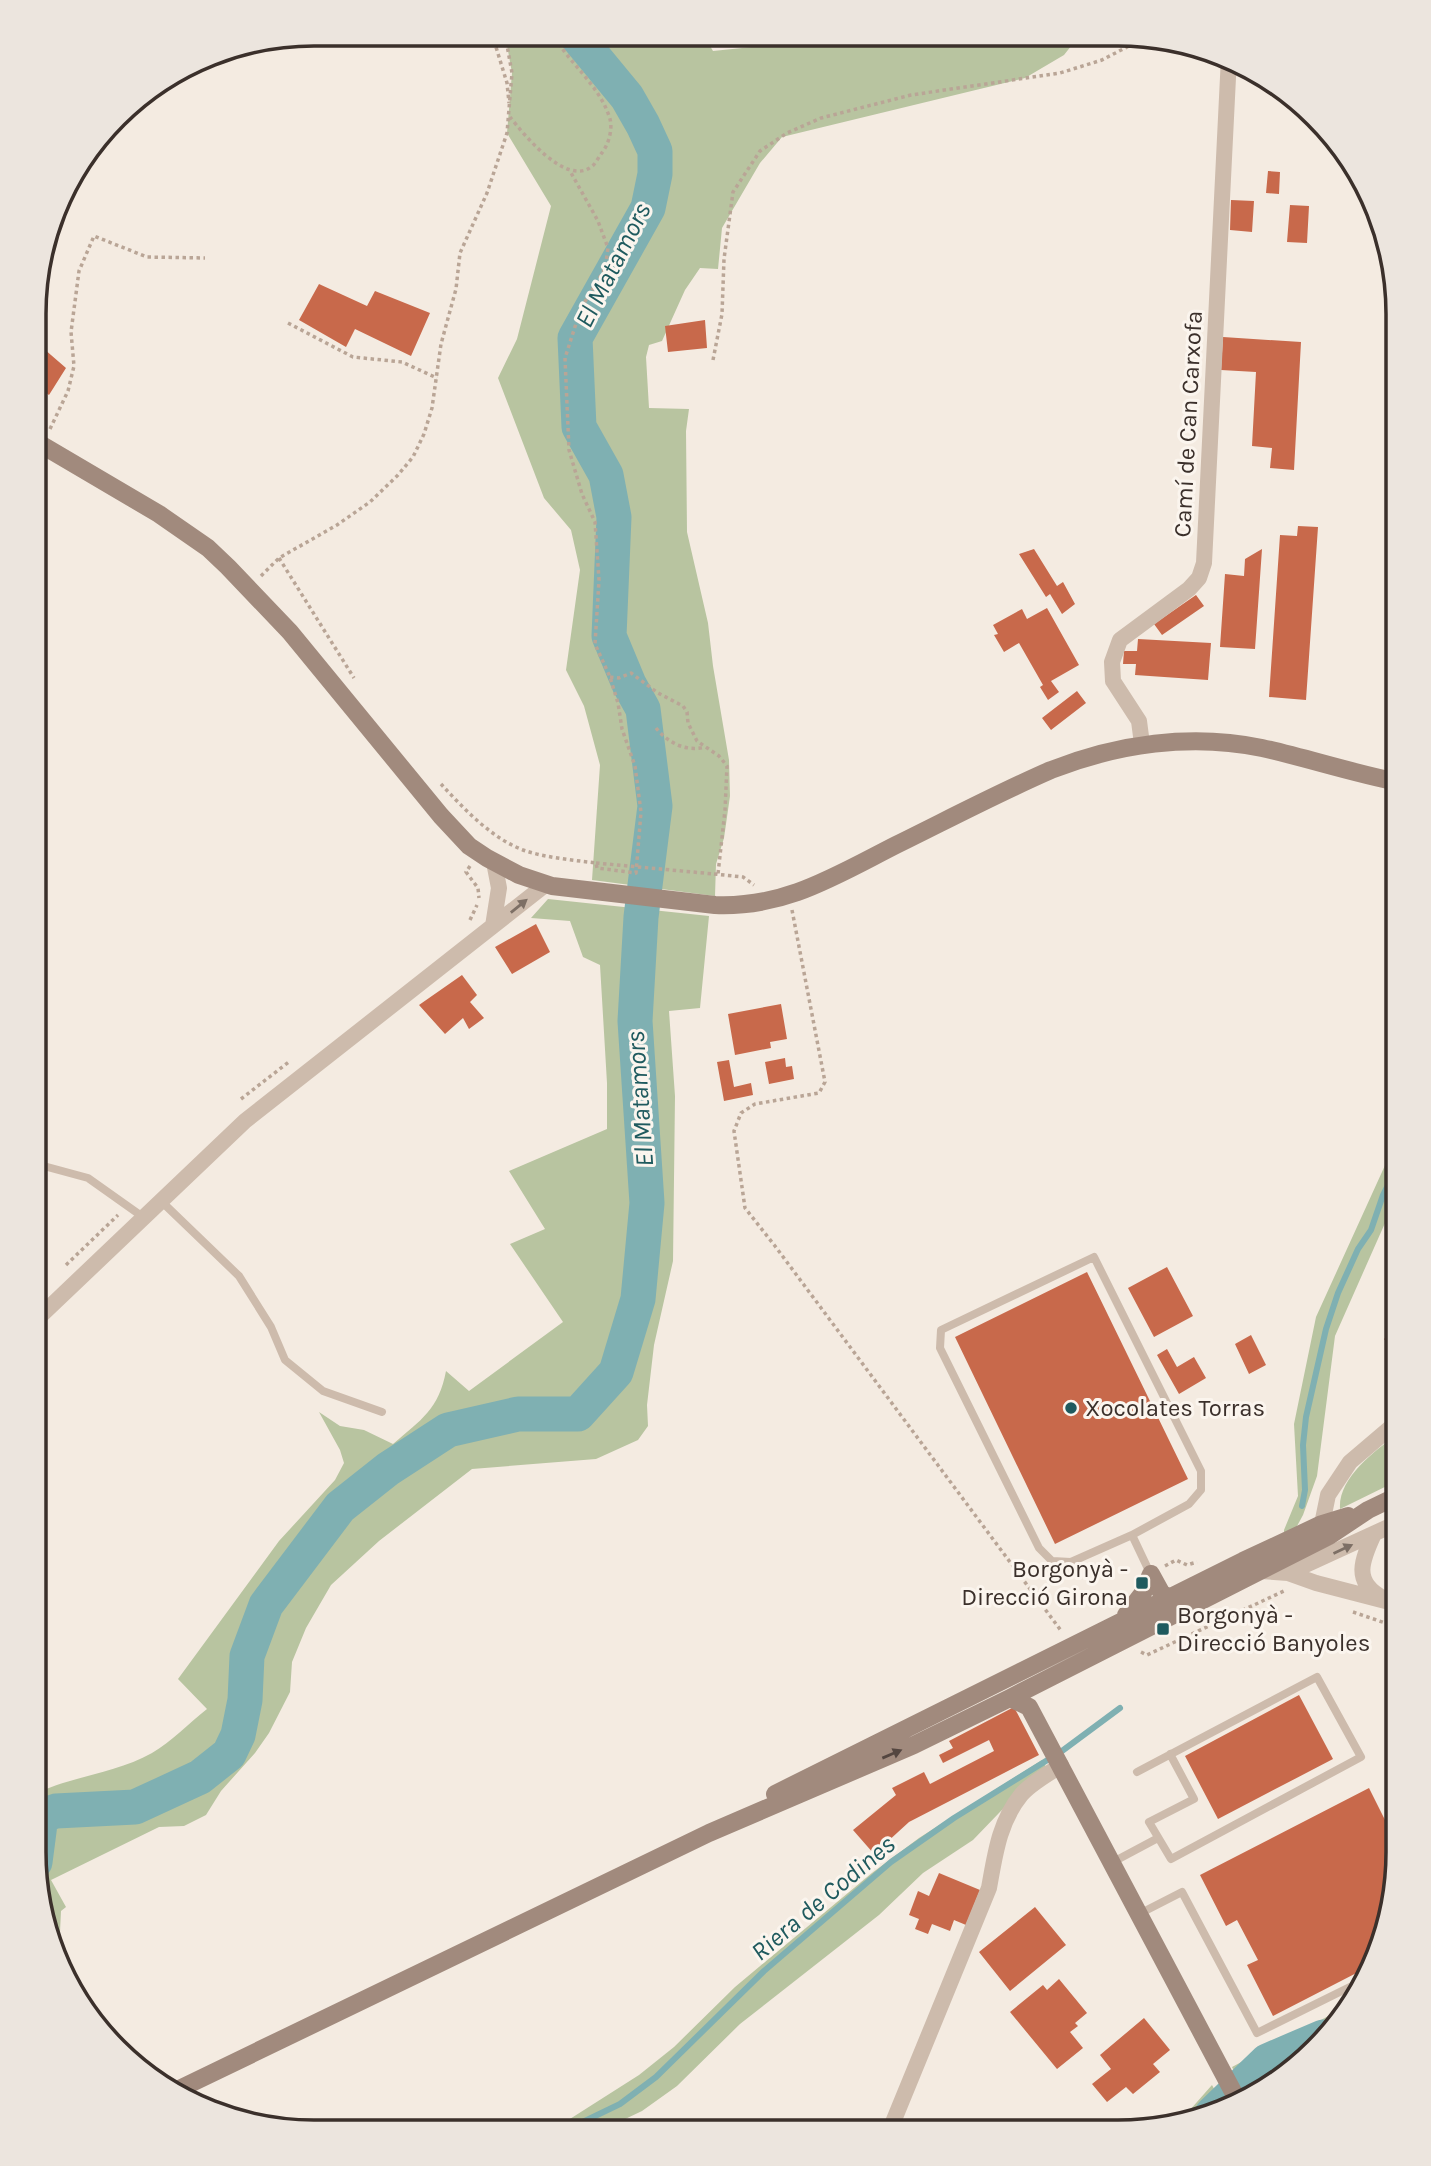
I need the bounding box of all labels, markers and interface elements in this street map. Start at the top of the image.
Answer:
water label: El Matamors [568,197,658,333]
street label: Camí de Can Carxofa [1168,310,1208,538]
one-way arrow [511,899,528,914]
water label: El Matamors [620,1030,660,1168]
place label: Xocolates Torras [1085,1394,1265,1422]
marker: Xocolates Torras [1063,1400,1079,1416]
one-way arrow [1333,1543,1353,1554]
place label: Borgonyà - Direcció Girona [961,1555,1128,1611]
marker: Borgonyà - Direcció Girona [1134,1575,1150,1591]
place label: Borgonyà - Direcció Banyoles [1177,1601,1370,1657]
marker: Borgonyà - Direcció Banyoles [1155,1621,1171,1637]
one-way arrow [881,1748,902,1759]
water label: Riera de Codines [744,1829,902,1967]

